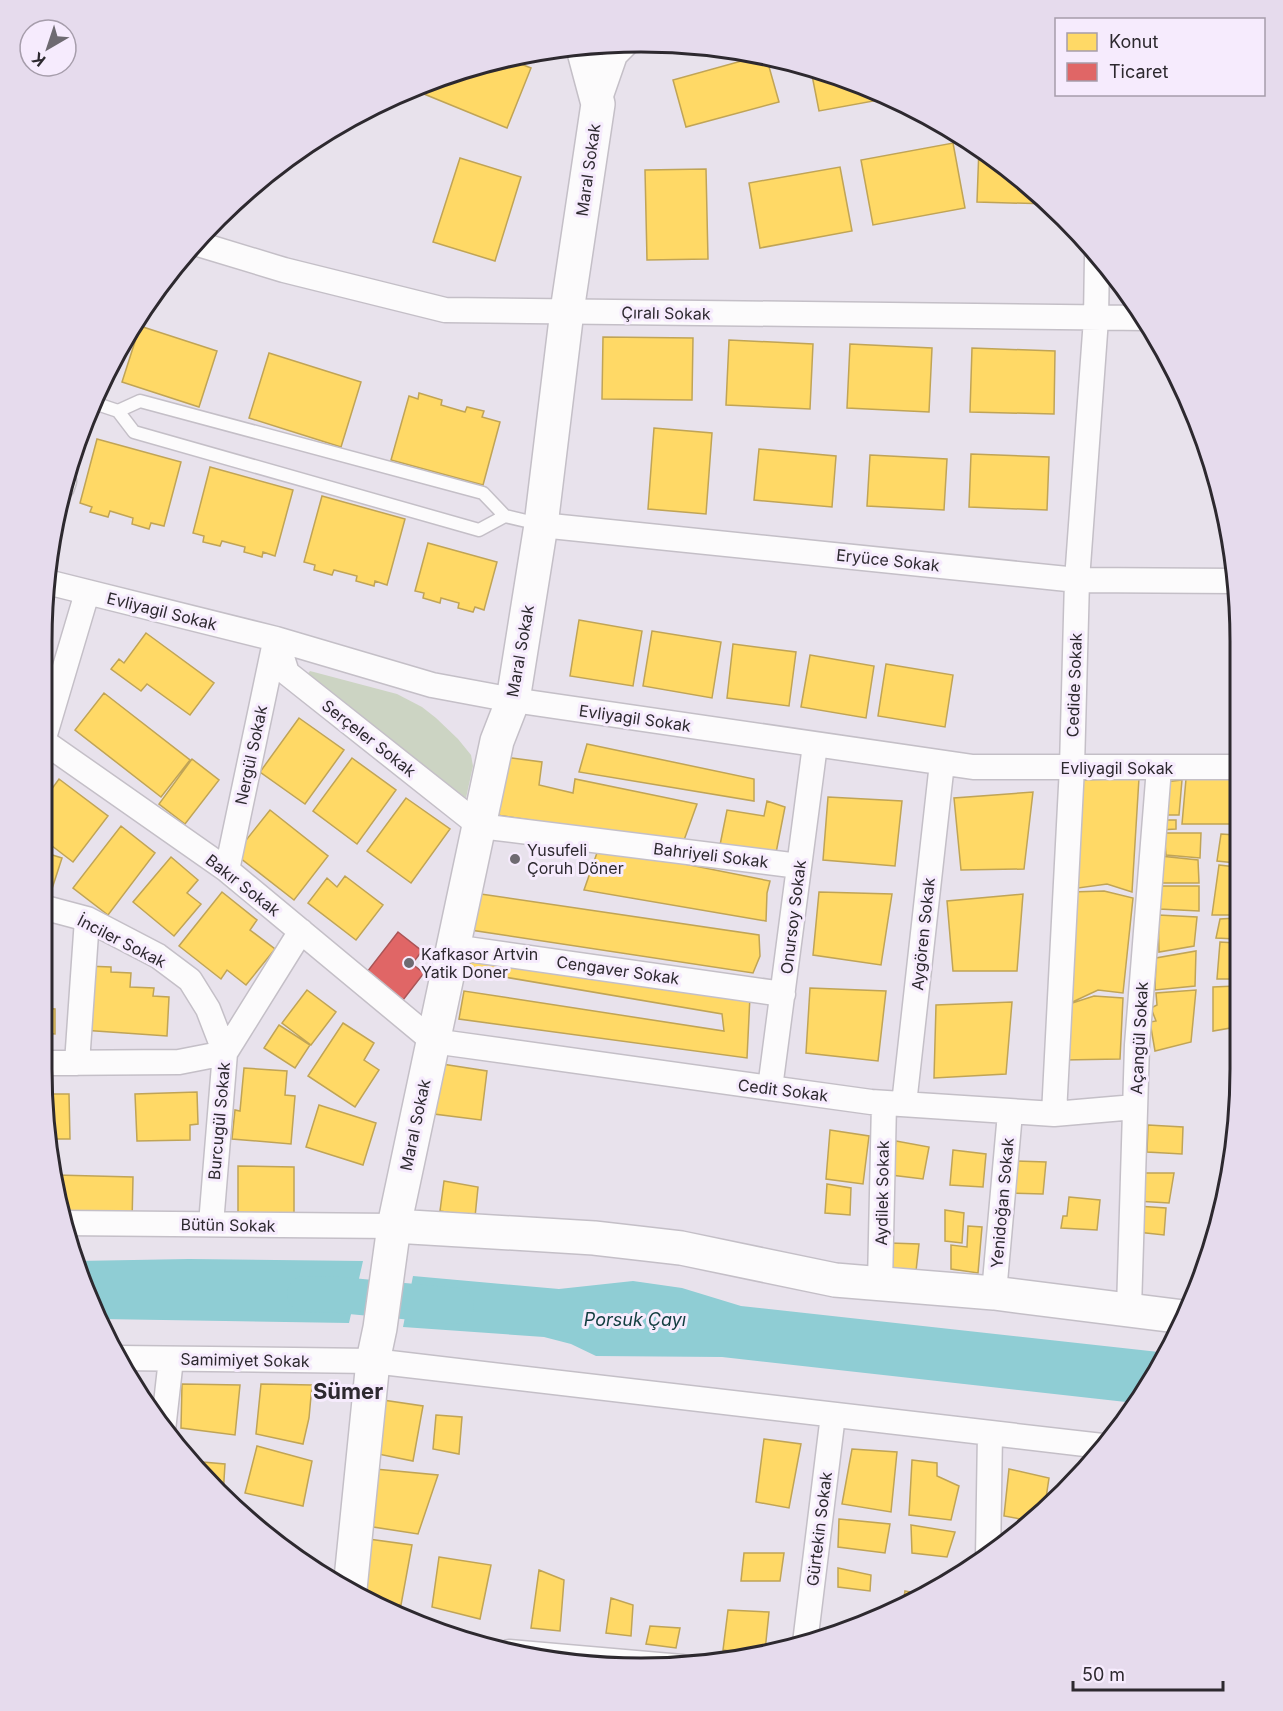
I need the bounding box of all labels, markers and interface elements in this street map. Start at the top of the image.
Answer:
north arrow [18,18,78,78]
legend [1055,18,1265,96]
text: Konut [1109,31,1158,52]
text: K [27,48,49,71]
text: Ticaret [1109,61,1169,82]
street label: Maral Sokak [572,122,604,218]
street label: Çıralı Sokak [621,302,711,324]
street label: Eryüce Sokak [835,545,941,575]
street label: Evliyagil Sokak [105,588,219,634]
street label: Maral Sokak [502,603,538,699]
street label: Cedide Sokak [1062,632,1086,738]
street label: Serçeler Sokak [318,695,420,781]
street label: Evliyagil Sokak [578,700,692,736]
street label: Nergül Sokak [231,703,271,807]
street label: Evliyagil Sokak [1061,758,1174,778]
street label: Bahriyeli Sokak [652,838,770,872]
place label: Yusufeli Çoruh Döner [527,840,624,878]
street label: Bakır Sokak [202,850,284,920]
marker: Yusufeli Çoruh Döner [508,852,522,866]
street label: Onursoy Sokak [776,859,810,975]
street label: Aygören Sokak [907,876,939,991]
street label: İnciler Sokak [74,910,170,972]
place label: Kafkasor Artvin Yatik Doner [421,944,538,982]
street label: Cengaver Sokak [555,951,681,989]
marker: Kafkasor Artvin Yatik Doner [402,956,416,970]
street label: Açangül Sokak [1126,981,1152,1095]
street label: Burcugül Sokak [204,1061,234,1181]
street label: Cedit Sokak [737,1075,830,1105]
street label: Maral Sokak [396,1077,435,1173]
street label: Yenidoğan Sokak [986,1137,1018,1269]
street label: Aydilek Sokak [871,1140,893,1246]
street label: Bütün Sokak [180,1214,276,1236]
water label: Porsuk Çayı [584,1309,686,1330]
street label: Samimiyet Sokak [180,1349,310,1371]
district label: Sümer [313,1378,383,1404]
street label: Gürtekin Sokak [802,1470,836,1587]
scale bar [1073,1654,1223,1692]
text: 50 m [1082,1664,1125,1685]

